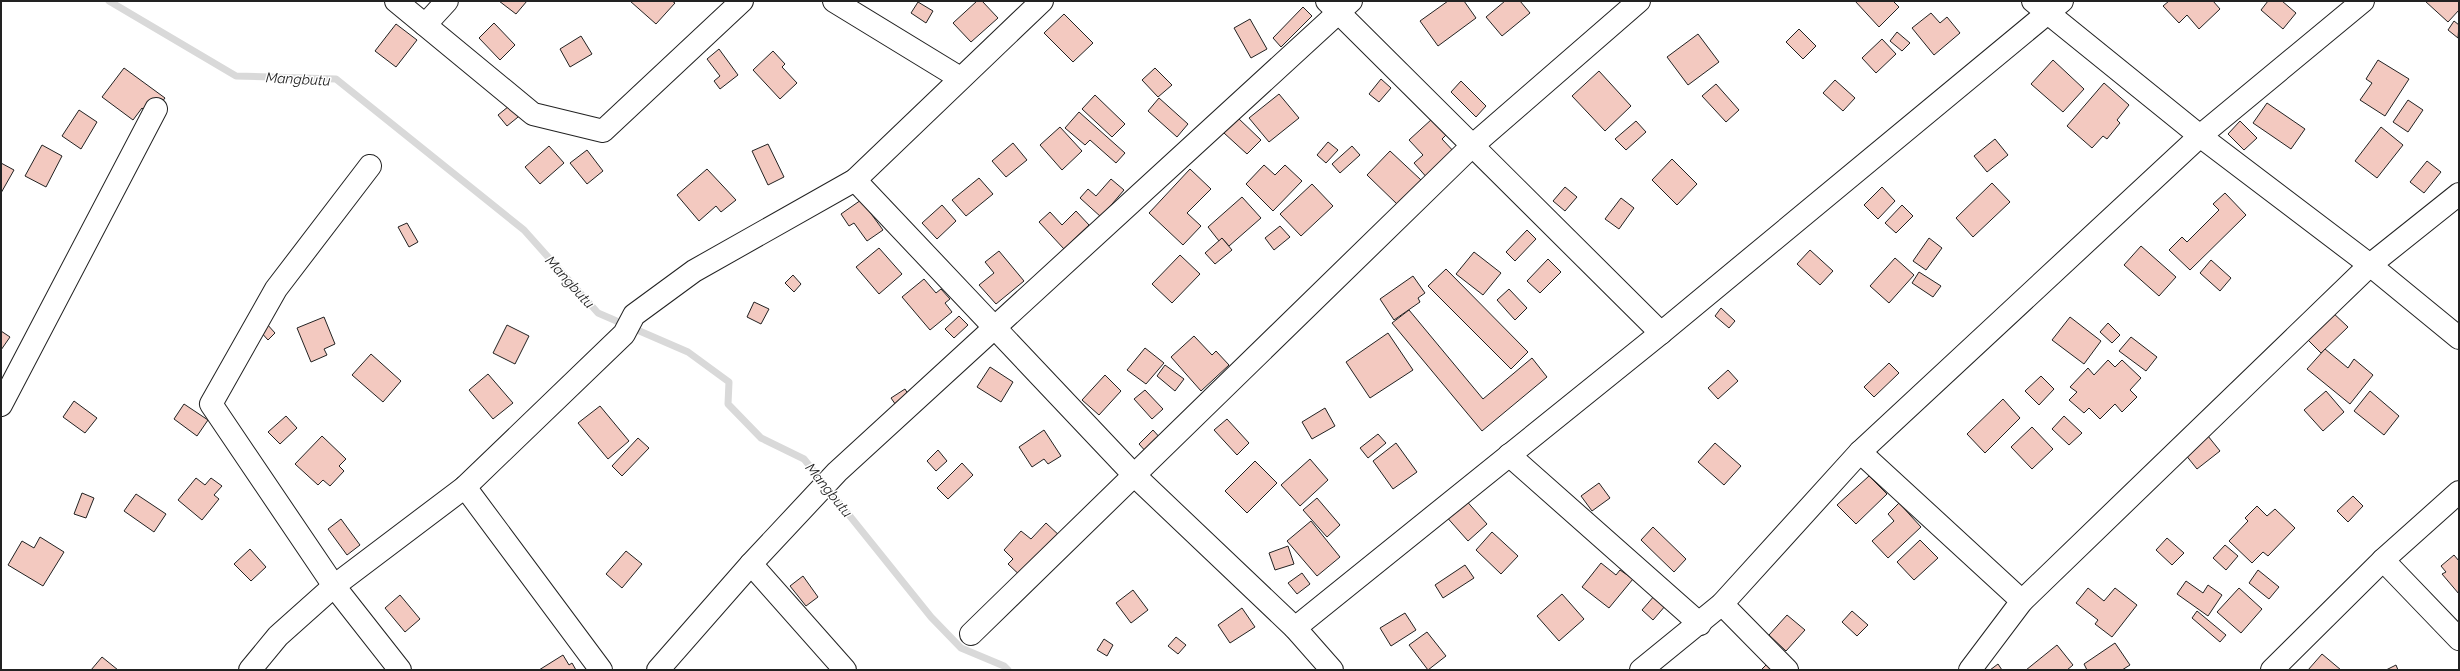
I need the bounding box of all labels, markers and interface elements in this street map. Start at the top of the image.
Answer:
water label: Mangbutu [265,69,331,89]
water label: Mangbutu [542,253,598,311]
water label: Mangbutu [802,460,856,520]

